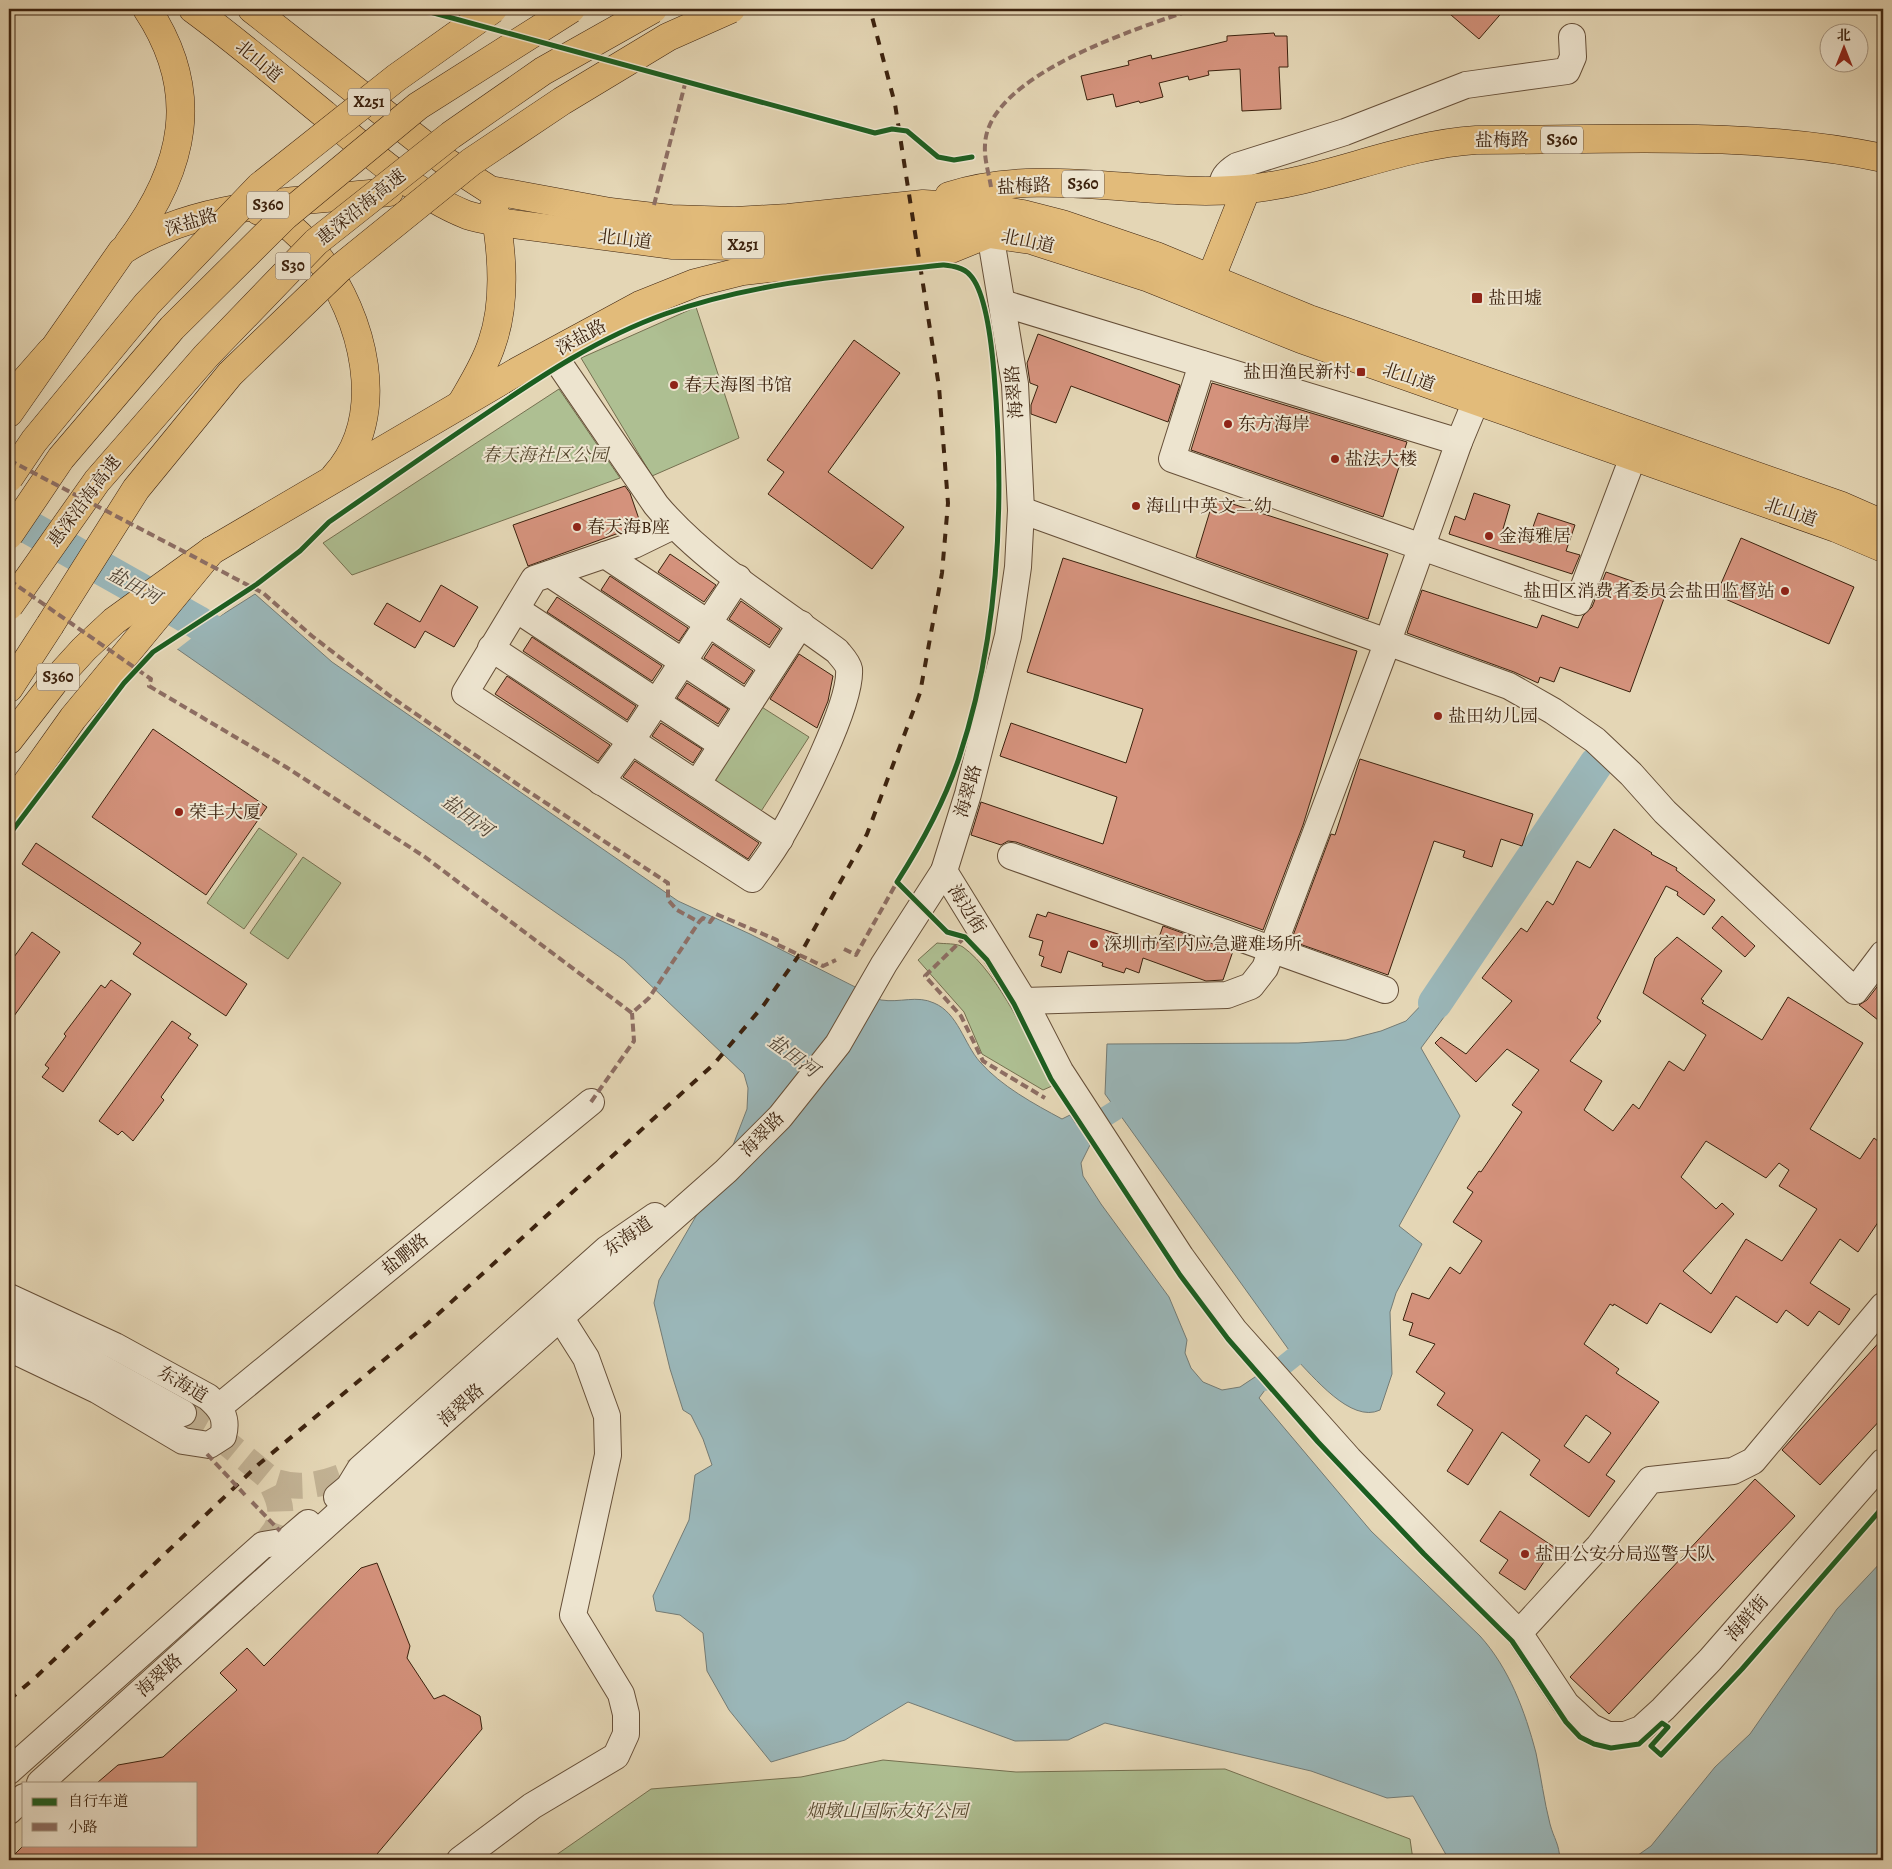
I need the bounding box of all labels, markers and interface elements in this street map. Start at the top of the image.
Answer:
north arrow [1820,22,1870,72]
text: 北 [1837,26,1851,45]
street label: 北山道 [231,34,287,88]
road number: X251 [348,88,390,115]
road number: S360 [1541,126,1583,154]
street label: 盐梅路 [1475,128,1529,152]
street label: 惠深沿海高速 [311,164,411,250]
road number: S360 [1062,170,1104,198]
street label: 盐梅路 [996,173,1052,199]
road number: S360 [247,192,289,218]
street label: 深盐路 [162,203,220,241]
street label: 北山道 [597,224,653,254]
street label: 北山道 [999,224,1057,258]
road number: X251 [722,232,764,258]
road number: S30 [276,252,310,280]
place label: 盐田墟 [1488,286,1542,310]
marker: 盐田墟 [1470,291,1484,305]
street label: 深盐路 [552,313,610,361]
street label: 北山道 [1380,357,1438,397]
place label: 盐田渔民新村 [1243,360,1351,384]
street label: 海翠路 [1000,364,1028,420]
marker: 盐田渔民新村 [1355,366,1367,378]
place label: 春天海图书馆 [684,373,792,397]
marker: 春天海图书馆 [668,379,680,391]
place label: 东方海岸 [1238,412,1310,436]
marker: 东方海岸 [1222,418,1234,430]
park label: 春天海社区公园 [482,443,611,467]
place label: 盐法大楼 [1345,447,1417,471]
street label: 惠深沿海高速 [42,451,126,551]
marker: 盐法大楼 [1329,453,1341,465]
street label: 北山道 [1762,492,1820,532]
place label: 海山中英文二幼 [1146,494,1272,518]
marker: 海山中英文二幼 [1130,500,1142,512]
place label: 春天海B座 [587,515,670,539]
marker: 春天海B座 [571,521,583,533]
place label: 金海雅居 [1499,524,1571,548]
marker: 金海雅居 [1483,530,1495,542]
water label: 盐田河 [103,561,168,613]
place label: 盐田区消费者委员会盐田监督站 [1523,579,1775,603]
marker: 盐田区消费者委员会盐田监督站 [1779,585,1791,597]
road number: S360 [37,664,79,690]
place label: 盐田幼儿园 [1448,704,1538,728]
marker: 盐田幼儿园 [1432,710,1444,722]
street label: 海翠路 [949,762,987,820]
water label: 盐田河 [436,789,500,845]
place label: 荣丰大厦 [189,800,261,824]
marker: 荣丰大厦 [173,806,185,818]
street label: 海边街 [943,880,991,938]
place label: 深圳市室内应急避难场所 [1104,932,1302,956]
marker: 深圳市室内应急避难场所 [1088,938,1100,950]
water label: 盐田河 [762,1029,826,1085]
street label: 海翠路 [735,1106,789,1162]
street label: 东海道 [599,1211,657,1261]
street label: 盐鹏路 [376,1228,434,1280]
street label: 东海道 [154,1360,212,1408]
street label: 海翠路 [433,1378,489,1432]
place label: 盐田公安分局巡警大队 [1535,1542,1715,1566]
marker: 盐田公安分局巡警大队 [1519,1548,1531,1560]
street label: 海鲜街 [1720,1590,1774,1646]
street label: 海翠路 [131,1648,187,1702]
legend [22,1782,198,1846]
text: 自行车道 [68,1791,128,1811]
park label: 烟墩山国际友好公园 [806,1799,971,1823]
text: 小路 [68,1817,98,1837]

